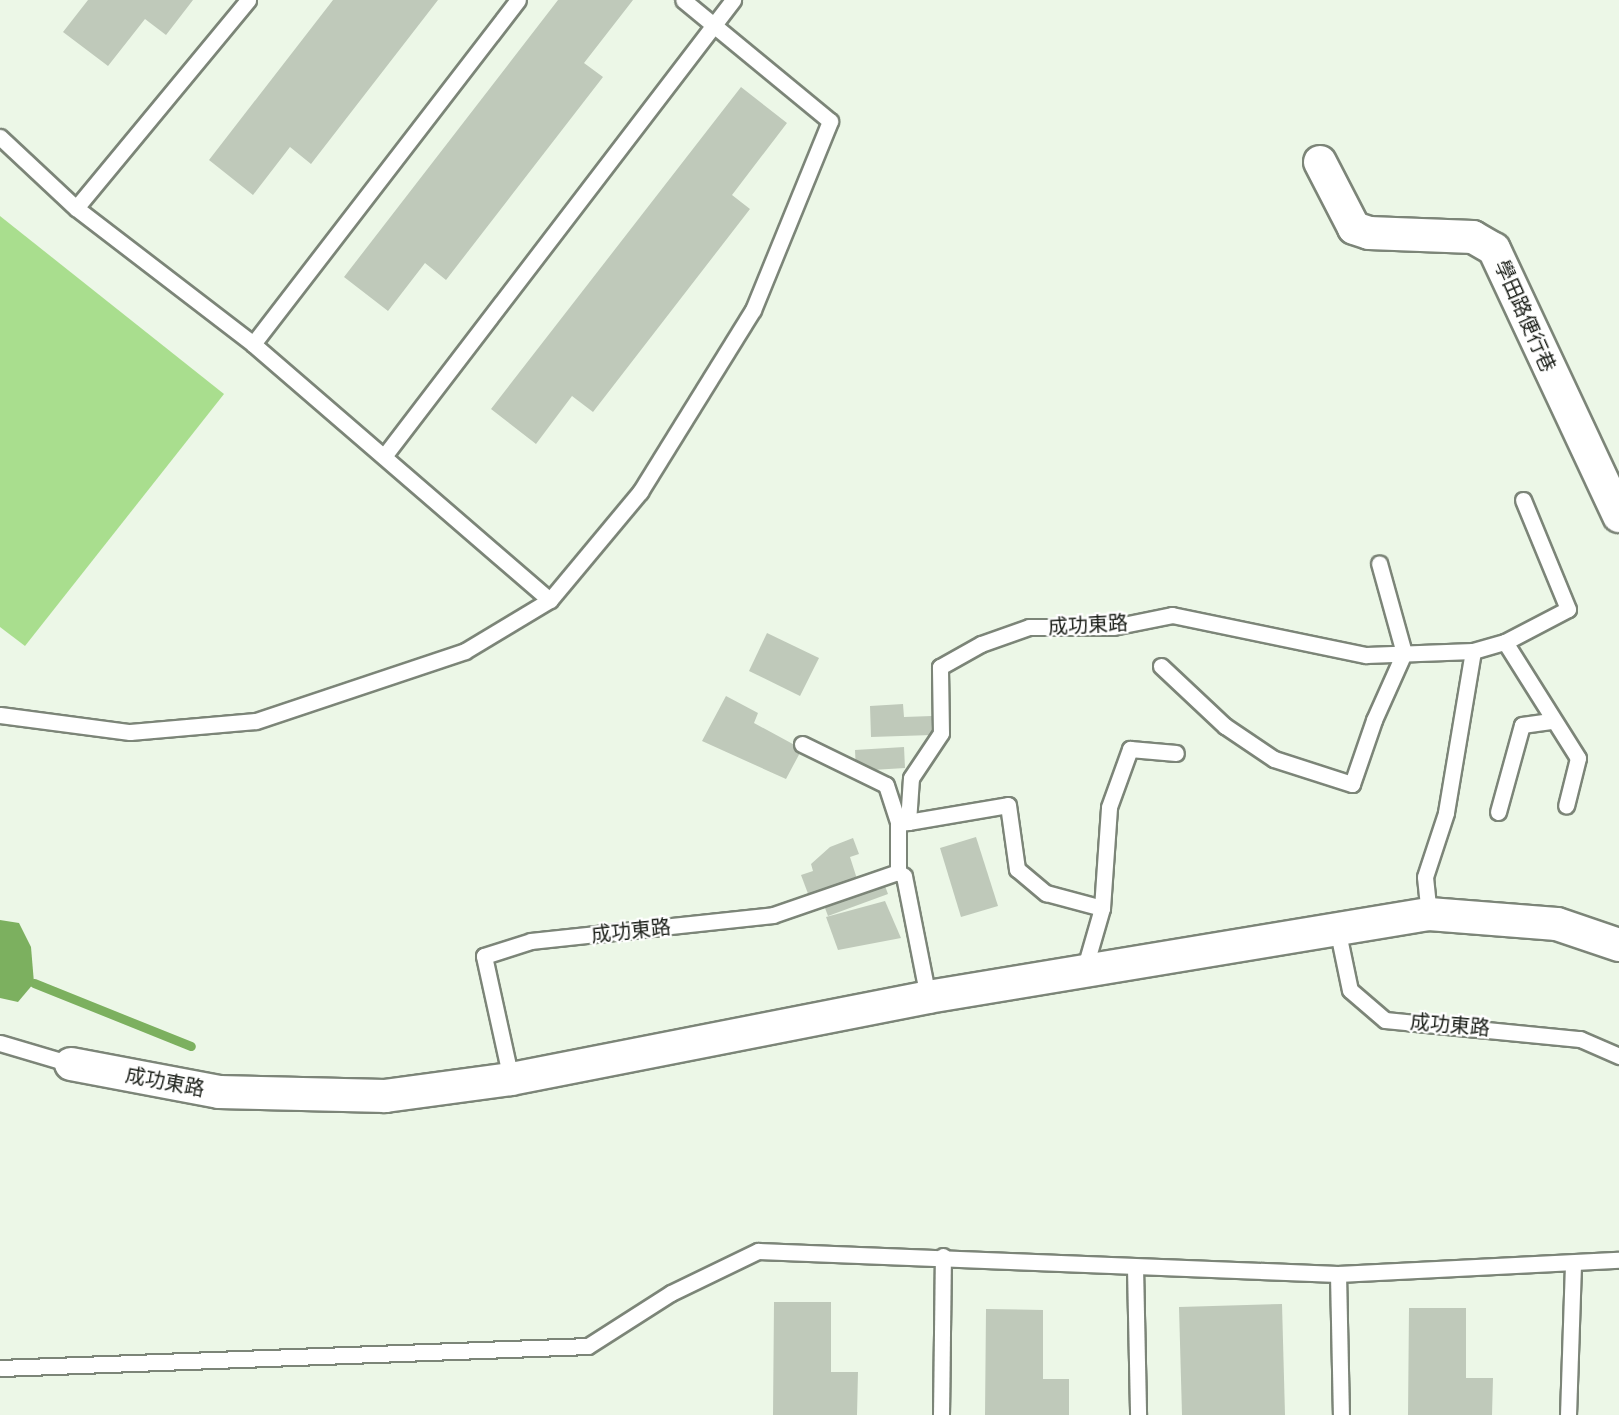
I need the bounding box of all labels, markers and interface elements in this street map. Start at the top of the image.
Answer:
street label: 學田路便行巷 [1490,256,1560,376]
street label: 成功東路 [1047,611,1129,639]
street label: 成功東路 [590,915,672,947]
street label: 成功東路 [1409,1010,1491,1040]
street label: 成功東路 [123,1063,207,1101]

